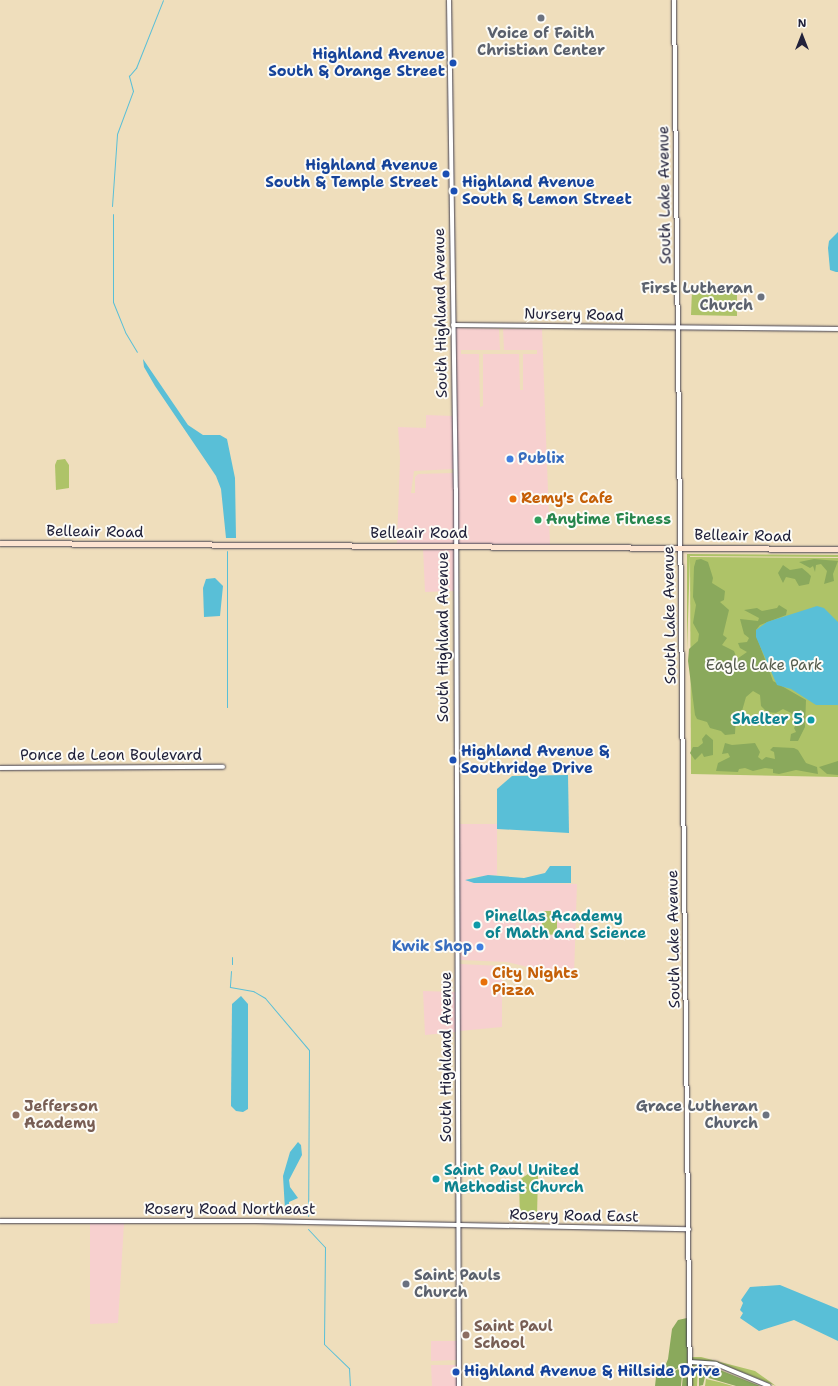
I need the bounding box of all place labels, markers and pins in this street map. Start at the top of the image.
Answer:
marker: Voice of Faith Christian Center [536,13,546,23]
place label: Voice of Faith Christian Center [477,24,605,59]
place label: Highland Avenue South & Orange Street [268,45,445,80]
marker: Highland Avenue South & Orange Street [448,58,458,68]
place label: Highland Avenue South & Temple Street [265,156,438,191]
marker: Highland Avenue South & Temple Street [441,169,451,179]
place label: Highland Avenue South & Lemon Street [462,173,632,208]
marker: Highland Avenue South & Lemon Street [449,186,459,196]
place label: First Lutheran Church [641,279,753,314]
marker: First Lutheran Church [756,292,766,302]
place label: Publix [518,450,564,468]
marker: Publix [505,454,515,464]
place label: Remy's Cafe [521,490,613,508]
marker: Remy's Cafe [508,494,518,504]
place label: Anytime Fitness [546,511,671,529]
marker: Anytime Fitness [533,515,543,525]
place label: Shelter 5 [732,711,803,729]
marker: Shelter 5 [806,715,816,725]
place label: Highland Avenue & Southridge Drive [461,742,609,777]
marker: Highland Avenue & Southridge Drive [448,755,458,765]
place label: Pinellas Academy of Math and Science [485,907,646,942]
marker: Pinellas Academy of Math and Science [472,920,482,930]
place label: Kwik Shop [392,938,472,956]
marker: Kwik Shop [475,942,485,952]
place label: City Nights Pizza [492,964,578,999]
marker: City Nights Pizza [479,977,489,987]
place label: Jefferson Academy [24,1097,98,1132]
place label: Grace Lutheran Church [636,1097,758,1132]
marker: Jefferson Academy [11,1110,21,1120]
marker: Grace Lutheran Church [761,1110,771,1120]
place label: Saint Paul United Methodist Church [444,1161,584,1196]
marker: Saint Paul United Methodist Church [431,1174,441,1184]
place label: Saint Pauls Church [414,1266,501,1301]
marker: Saint Pauls Church [401,1279,411,1289]
place label: Saint Paul School [474,1317,553,1352]
marker: Saint Paul School [461,1330,471,1340]
place label: Highland Avenue & Hillside Drive [464,1363,720,1381]
marker: Highland Avenue & Hillside Drive [451,1367,461,1377]

